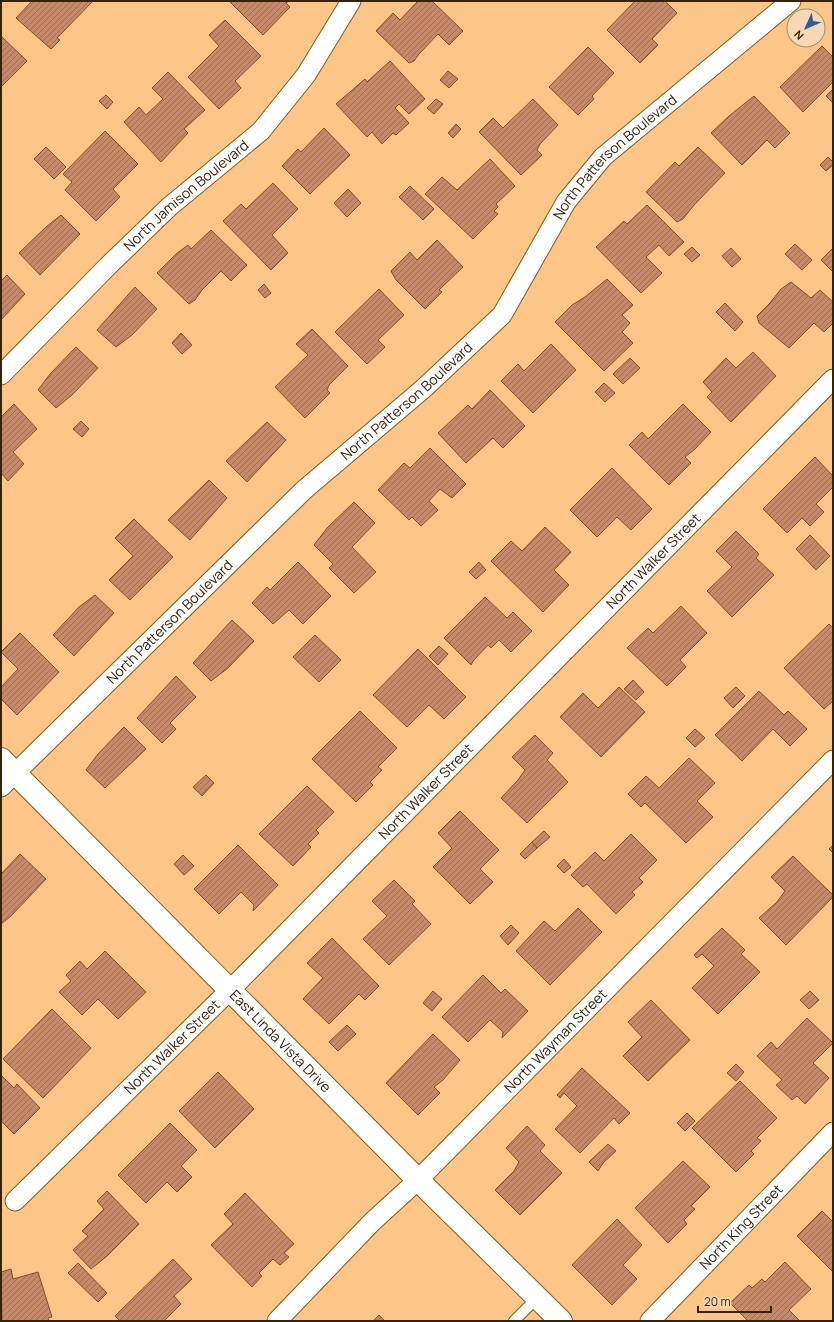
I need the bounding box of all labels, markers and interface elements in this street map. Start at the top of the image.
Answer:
north arrow [786,8,826,48]
text: N [790,27,807,44]
street label: North Patterson Boulevard [548,90,680,222]
street label: North Jamison Boulevard [119,135,252,255]
street label: North Patterson Boulevard [336,338,476,464]
street label: North Walker Street [602,508,705,613]
street label: North Patterson Boulevard [102,555,236,688]
street label: North Walker Street [374,739,477,843]
street label: North Wayman Street [499,984,611,1097]
street label: East Linda Vista Drive [226,985,336,1096]
street label: North Walker Street [120,995,224,1098]
street label: North King Street [695,1179,787,1273]
scale bar [698,1288,771,1314]
text: 20 m [704,1293,731,1310]

